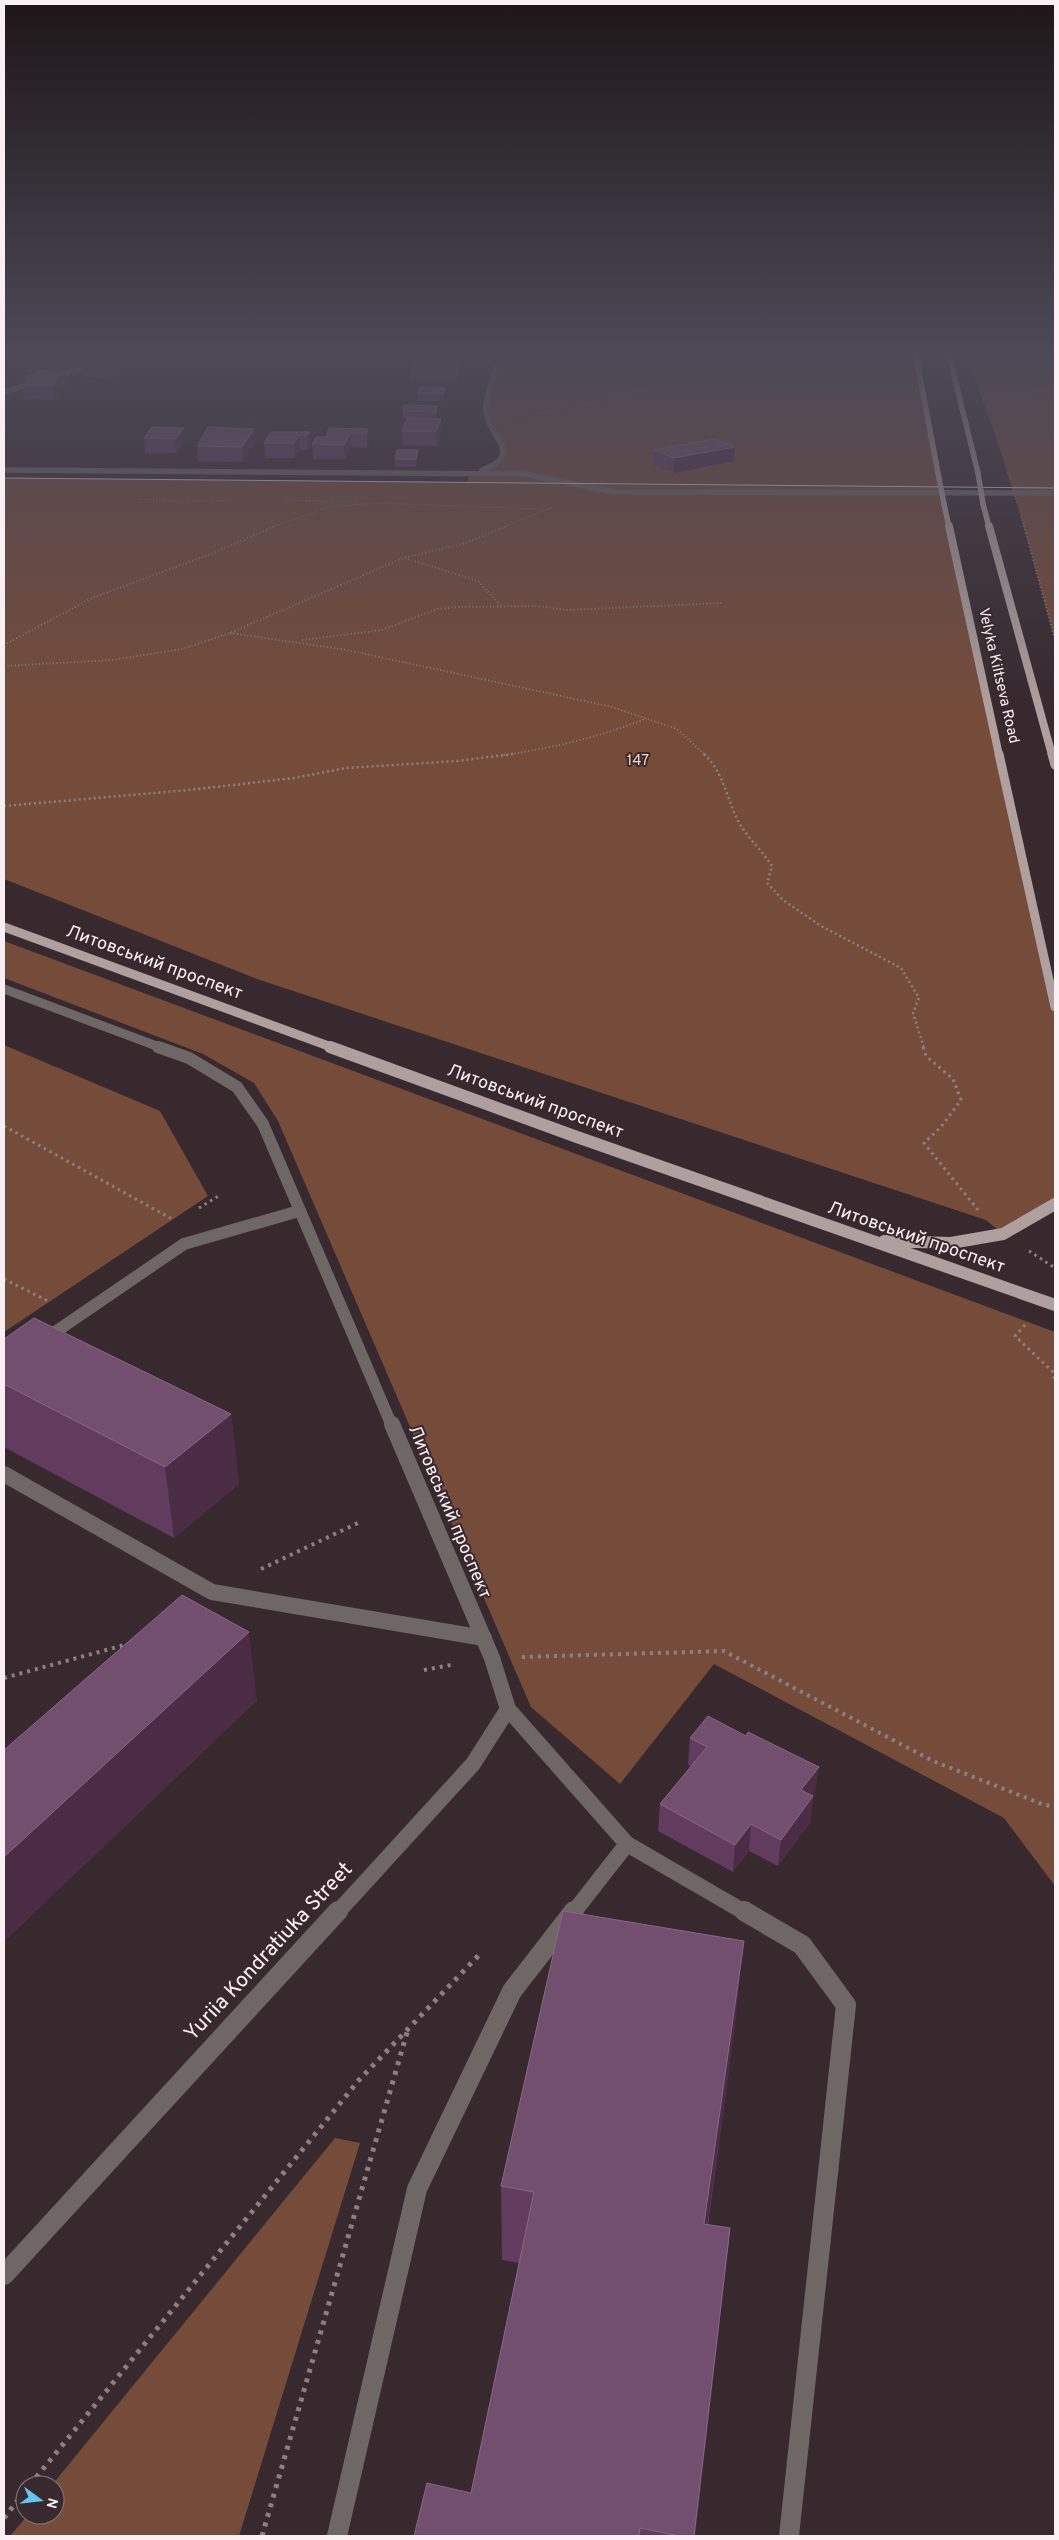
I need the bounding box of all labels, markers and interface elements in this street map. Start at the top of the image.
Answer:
street label: Velyka Kiltseva Road [973,606,1023,746]
park label: 147 [627,752,649,771]
street label: Литовський проспект [63,920,245,1006]
street label: Литовський проспект [444,1059,626,1145]
street label: Литовський проспект [824,1197,1008,1279]
street label: Литовський проспект [402,1422,496,1602]
street label: Yuriia Kondratiuka Street [179,1857,359,2047]
north arrow [15,2475,65,2525]
text: N [42,2496,61,2510]

